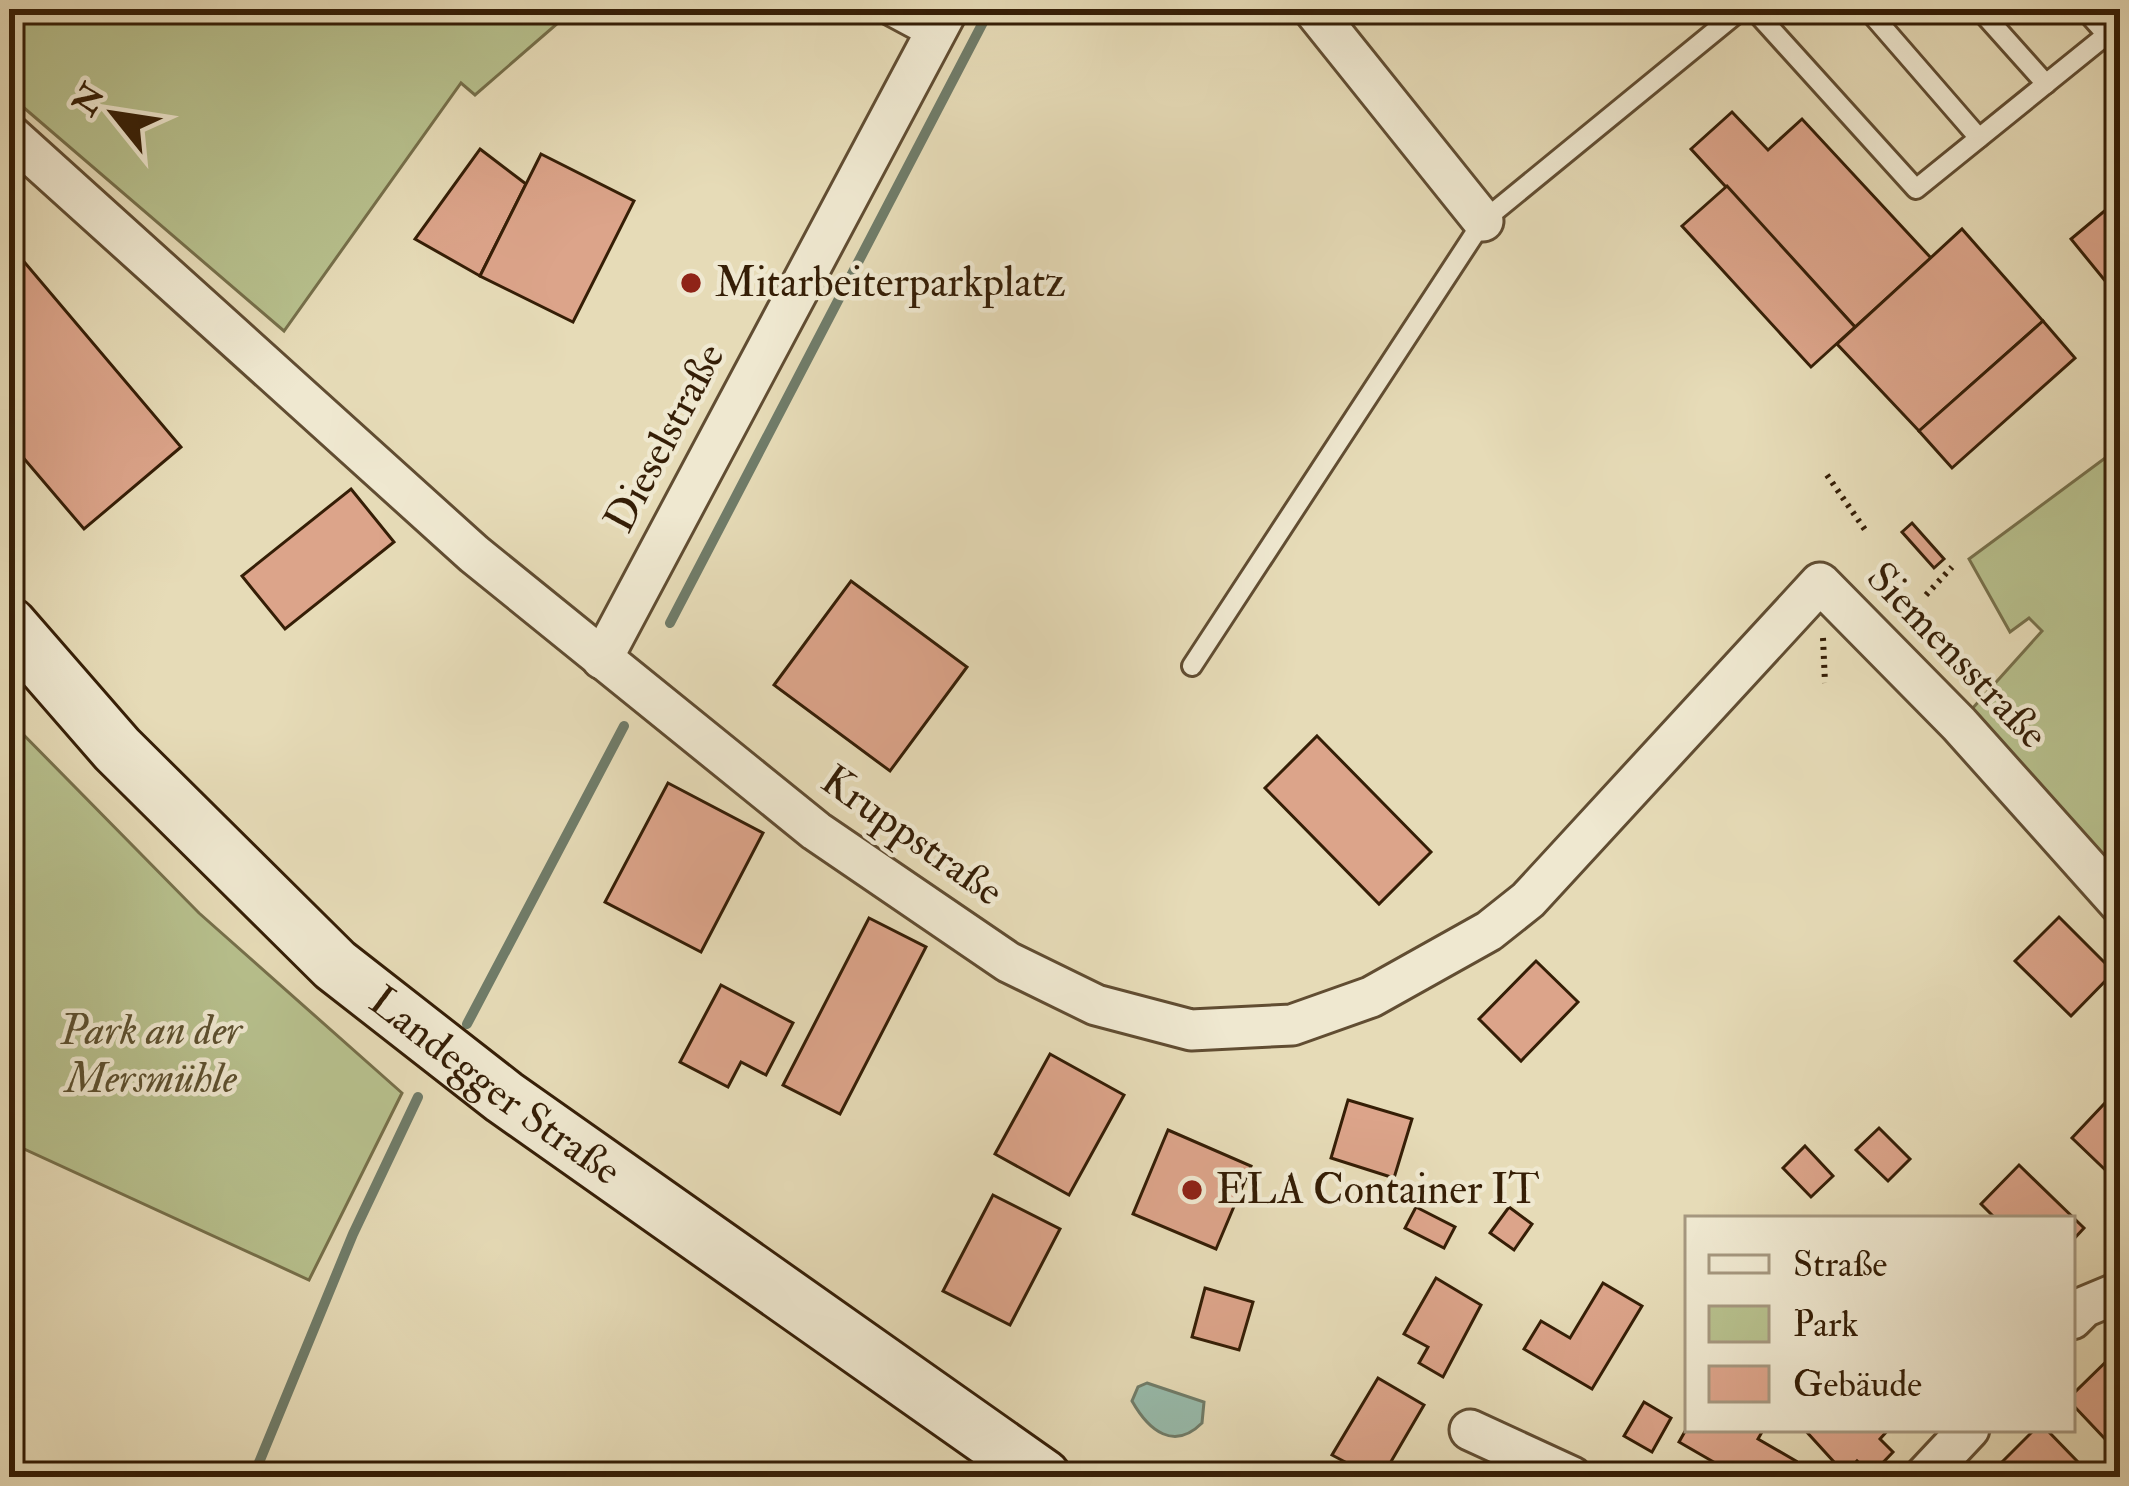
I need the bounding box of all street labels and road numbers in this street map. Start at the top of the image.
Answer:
street label: Dieselstraße [594,335,736,541]
street label: Siemensstraße [1855,552,2059,760]
street label: Kruppstraße [811,754,1013,918]
street label: Landegger Straße [359,975,631,1197]

